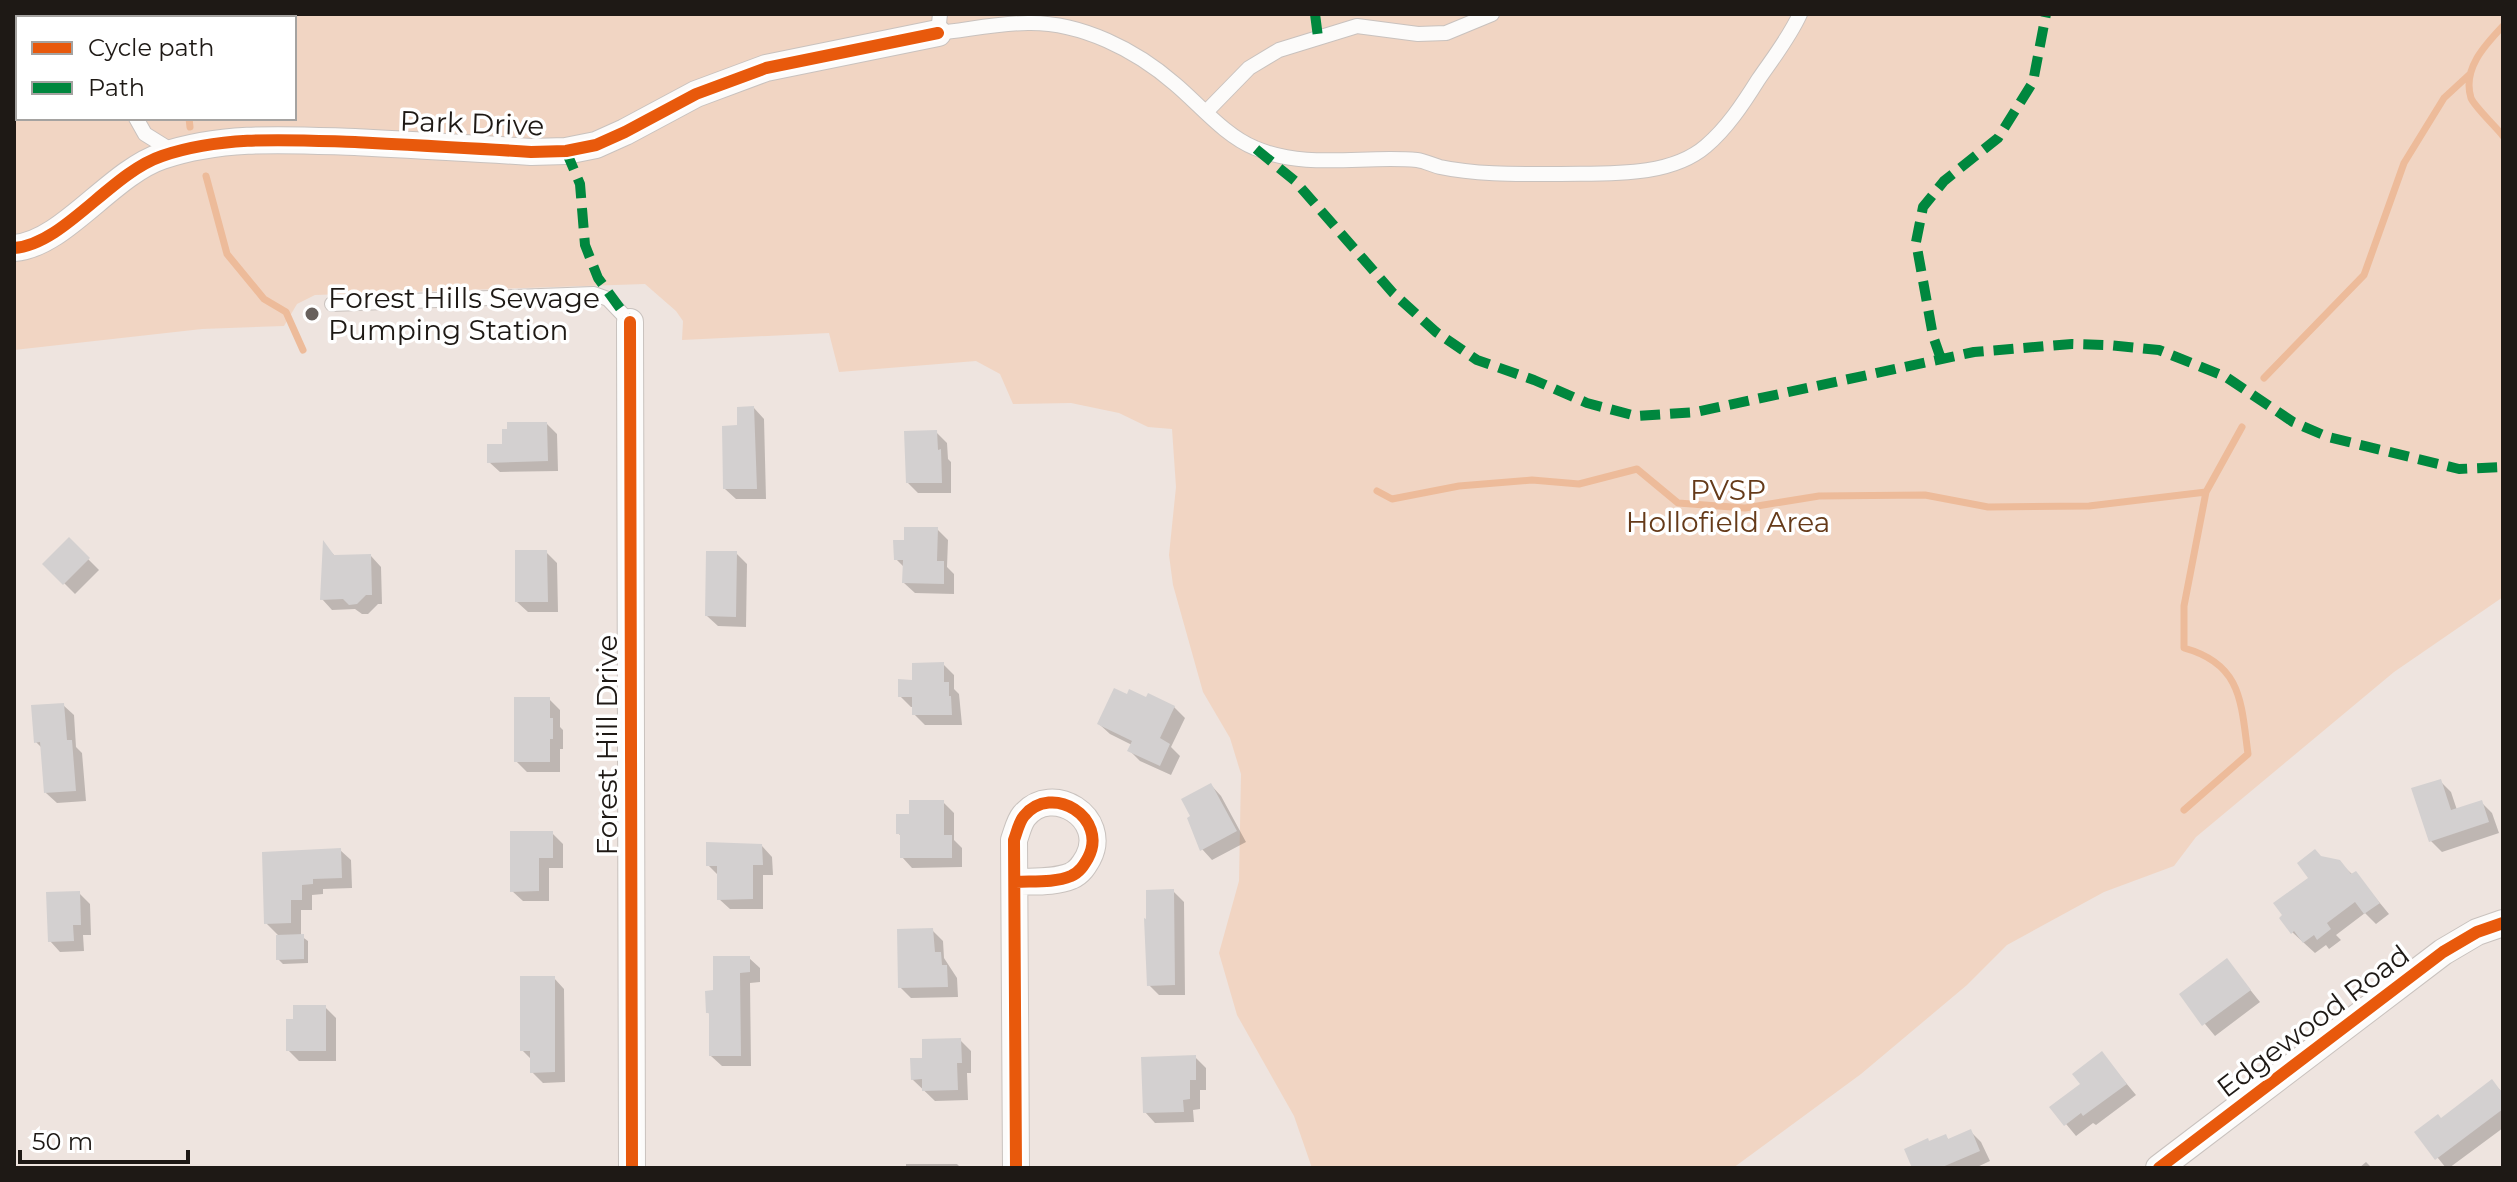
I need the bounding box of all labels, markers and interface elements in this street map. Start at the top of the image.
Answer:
legend [16,16,296,120]
text: Cycle path [88,33,215,62]
text: Path [88,73,145,102]
street label: Park Drive [399,103,545,143]
place label: Forest Hills Sewage Pumping Station [328,281,600,347]
marker: Forest Hills Sewage Pumping Station [303,305,321,323]
park label: PVSP Hollofield Area [1626,473,1830,539]
street label: Forest Hill Drive [590,635,624,855]
street label: Edgewood Road [2210,938,2416,1104]
scale bar [20,1114,188,1164]
text: 50 m [32,1127,93,1156]

